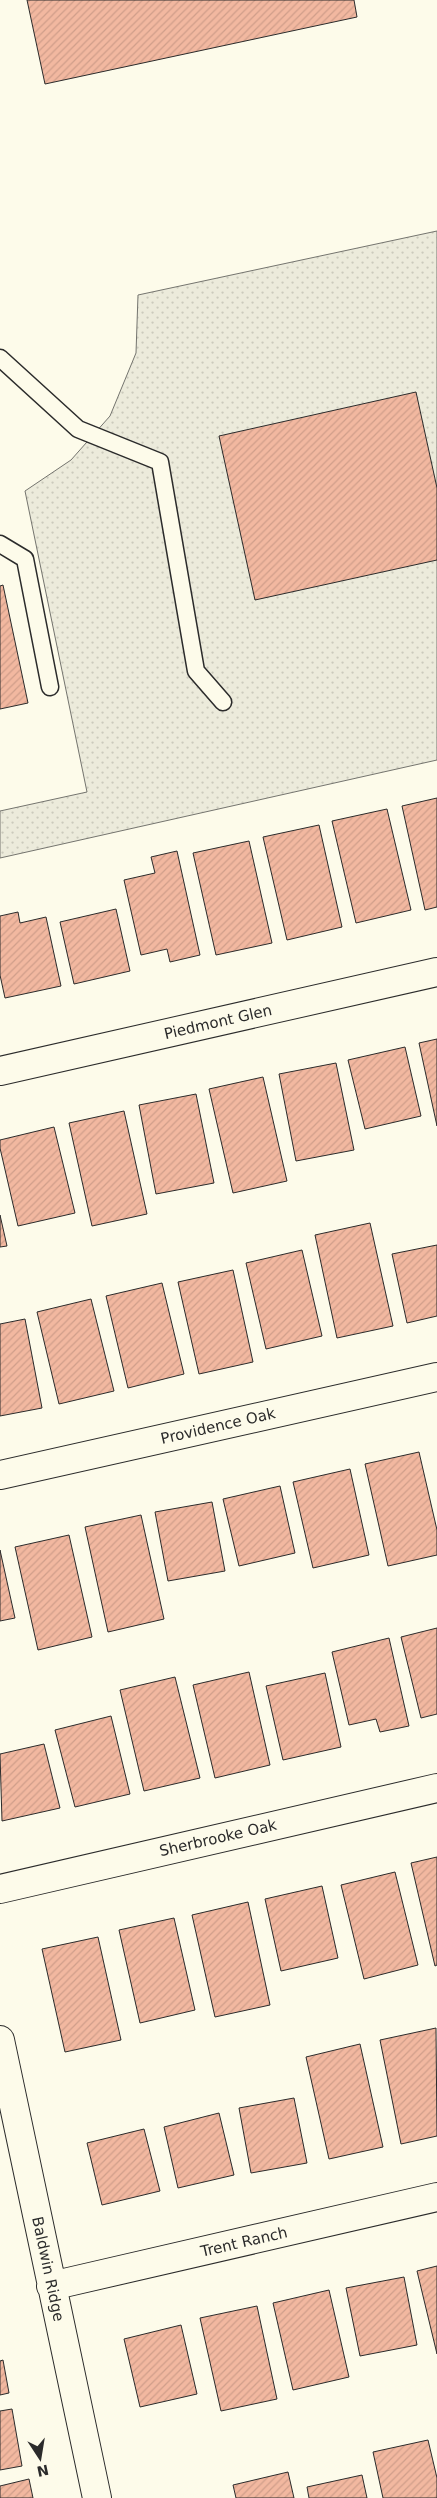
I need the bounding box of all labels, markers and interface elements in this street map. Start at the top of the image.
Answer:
street label: Piedmont Glen [162,1001,274,1043]
street label: Providence Oak [159,1404,277,1448]
street label: Sherbrooke Oak [158,1816,279,1860]
street label: Baldwin Ridge [28,2215,68,2323]
street label: Trent Ranch [198,2223,289,2261]
north arrow [15,2433,65,2483]
text: N [35,2462,50,2480]

